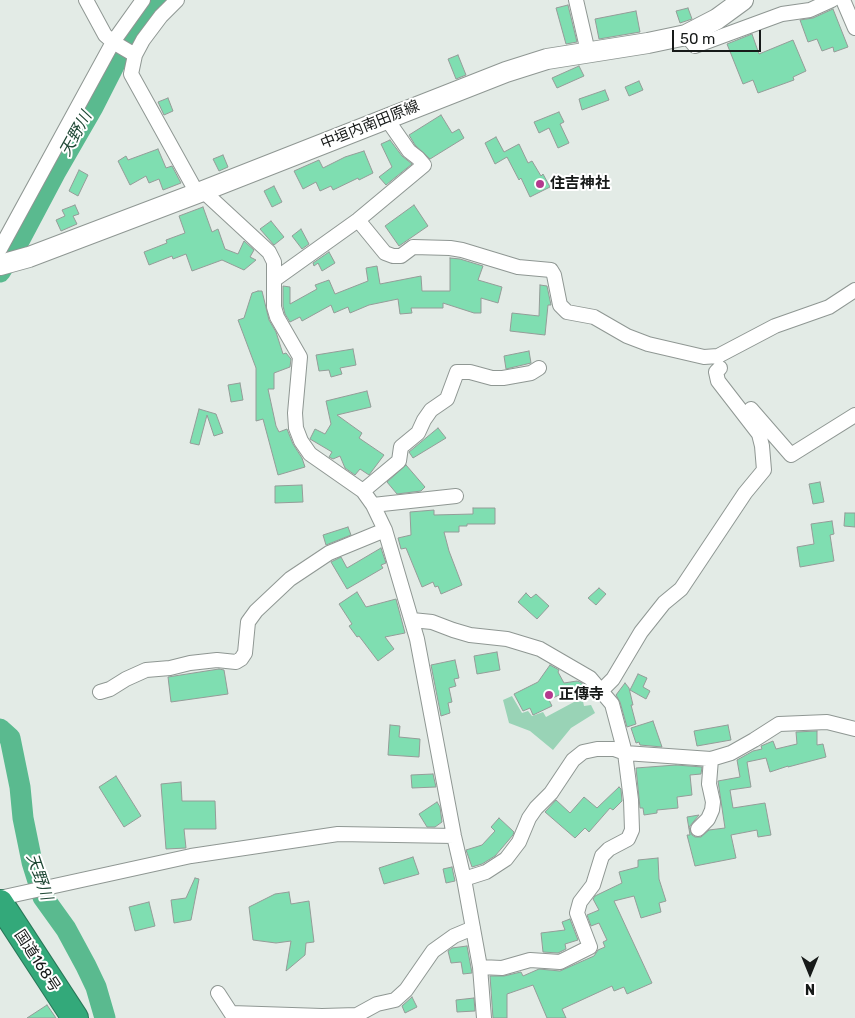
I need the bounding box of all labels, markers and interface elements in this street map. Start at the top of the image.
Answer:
scale bar [675,20,764,52]
text: 50 m [680,30,715,48]
street label: 中垣内南田原線 [318,97,422,153]
water label: 天野川 [56,108,96,160]
place label: 住吉神社 [550,175,610,193]
marker: 住吉神社 [534,178,546,190]
place label: 正傳寺 [559,686,604,704]
marker: 正傳寺 [543,689,555,701]
water label: 天野川 [22,851,56,903]
street label: 国道168号 [10,927,64,995]
north arrow [785,948,835,998]
text: N [805,980,815,997]

